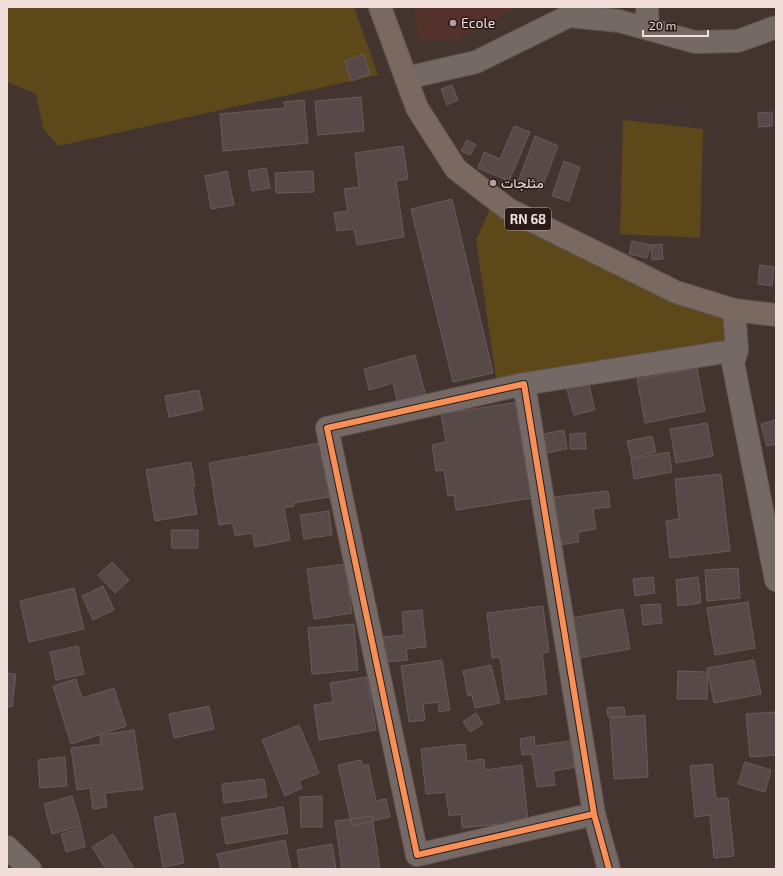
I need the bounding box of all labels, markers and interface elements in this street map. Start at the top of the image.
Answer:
scale bar [643,12,708,38]
place label: Ecole [461,14,495,31]
marker: Ecole [448,18,458,28]
text: 20 m [649,18,676,32]
place label: مثلجات [501,174,544,192]
marker: مثلجات [488,178,498,188]
road number: RN 68 [505,208,551,230]

